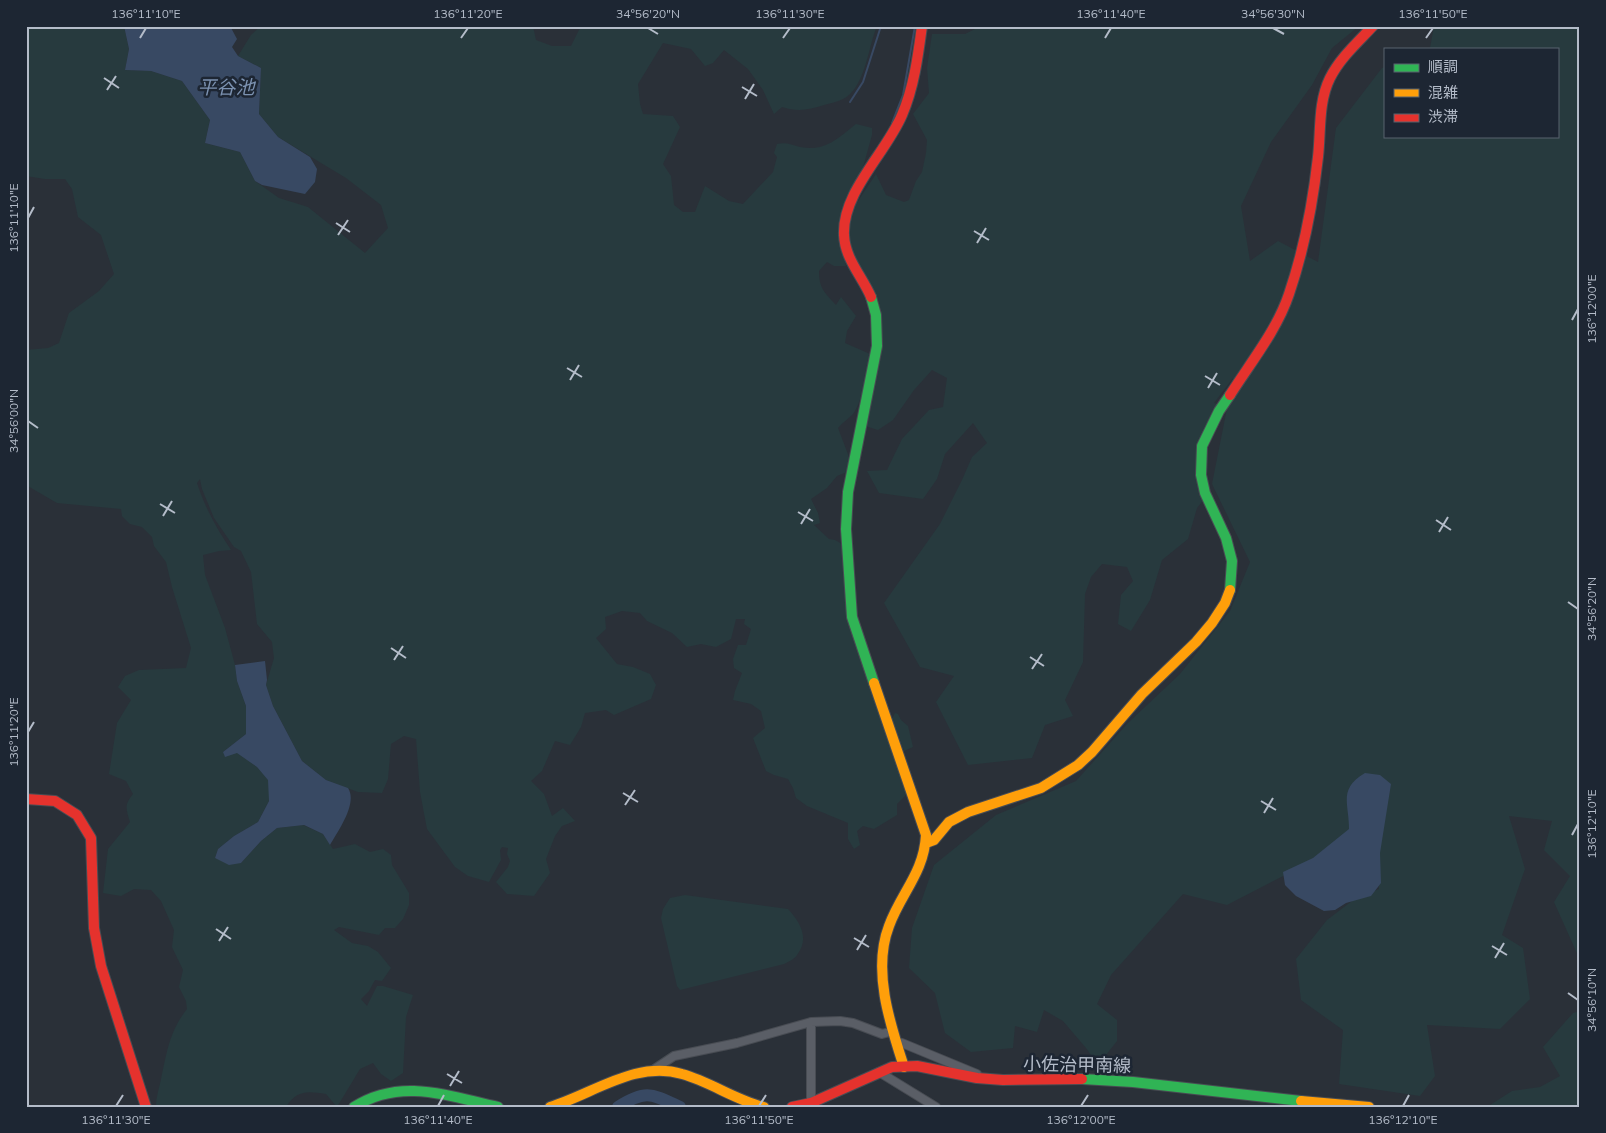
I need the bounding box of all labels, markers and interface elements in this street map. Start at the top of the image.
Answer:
text: 136°11'10"E [111,6,181,21]
text: 136°11'20"E [433,6,503,21]
text: 34°56'20"N [616,6,680,21]
text: 136°11'30"E [755,6,825,21]
text: 136°11'40"E [1076,6,1146,21]
text: 34°56'30"N [1241,6,1305,21]
text: 136°11'50"E [1398,6,1468,21]
legend [1384,48,1558,138]
text: 順調 [1428,57,1458,76]
water label: 平谷池 [197,75,256,99]
text: 混雑 [1428,83,1458,102]
text: 渋滞 [1428,107,1458,126]
text: 136°11'10"E [6,183,21,253]
text: 136°12'00"E [1584,274,1599,344]
text: 34°56'00"N [6,389,21,453]
text: 34°56'20"N [1584,577,1599,641]
text: 136°11'20"E [6,697,21,767]
text: 136°12'10"E [1584,789,1599,859]
text: 34°56'10"N [1584,968,1599,1032]
street label: 小佐治甲南線 [1023,1052,1131,1077]
text: 136°11'30"E [81,1112,151,1127]
text: 136°11'40"E [403,1112,473,1127]
text: 136°11'50"E [724,1112,794,1127]
text: 136°12'00"E [1046,1112,1116,1127]
text: 136°12'10"E [1368,1112,1438,1127]

